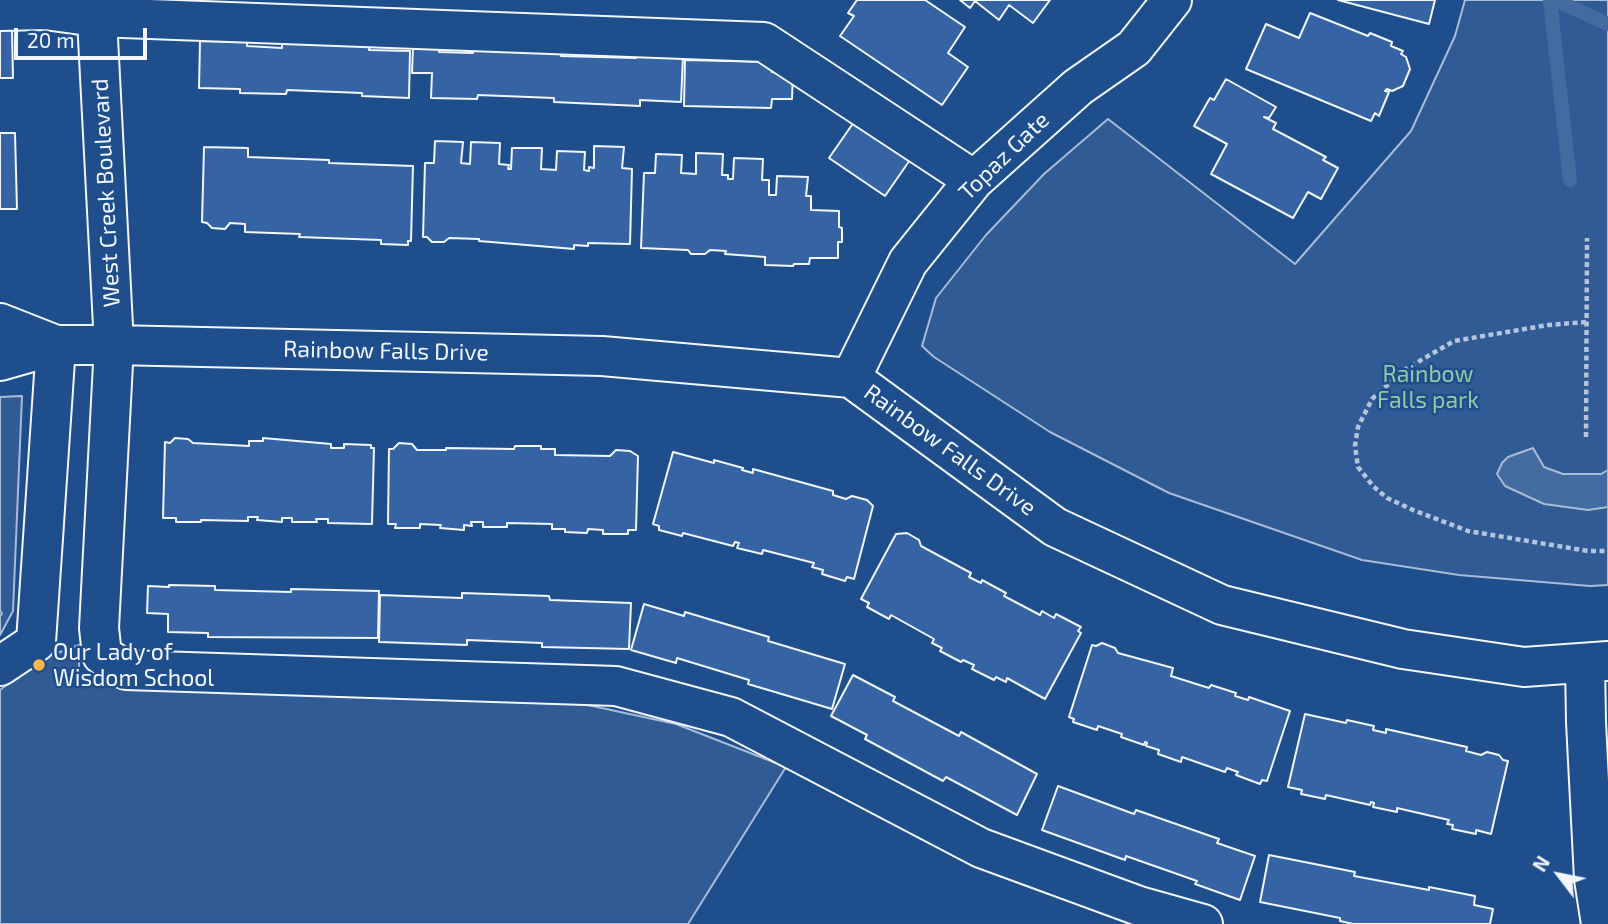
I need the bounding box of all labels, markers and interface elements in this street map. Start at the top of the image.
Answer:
scale bar [18,14,150,58]
text: 20 m [27,27,75,52]
street label: West Creek Boulevard [86,78,126,308]
street label: Topaz Gate [953,106,1055,206]
street label: Rainbow Falls Drive [283,335,489,367]
park label: Rainbow Falls park [1377,360,1479,414]
street label: Rainbow Falls Drive [859,378,1041,522]
place label: Our Lady of Wisdom School [53,638,214,692]
marker: Our Lady of Wisdom School [31,657,47,673]
north arrow [1524,840,1594,910]
text: N [1527,852,1554,876]

